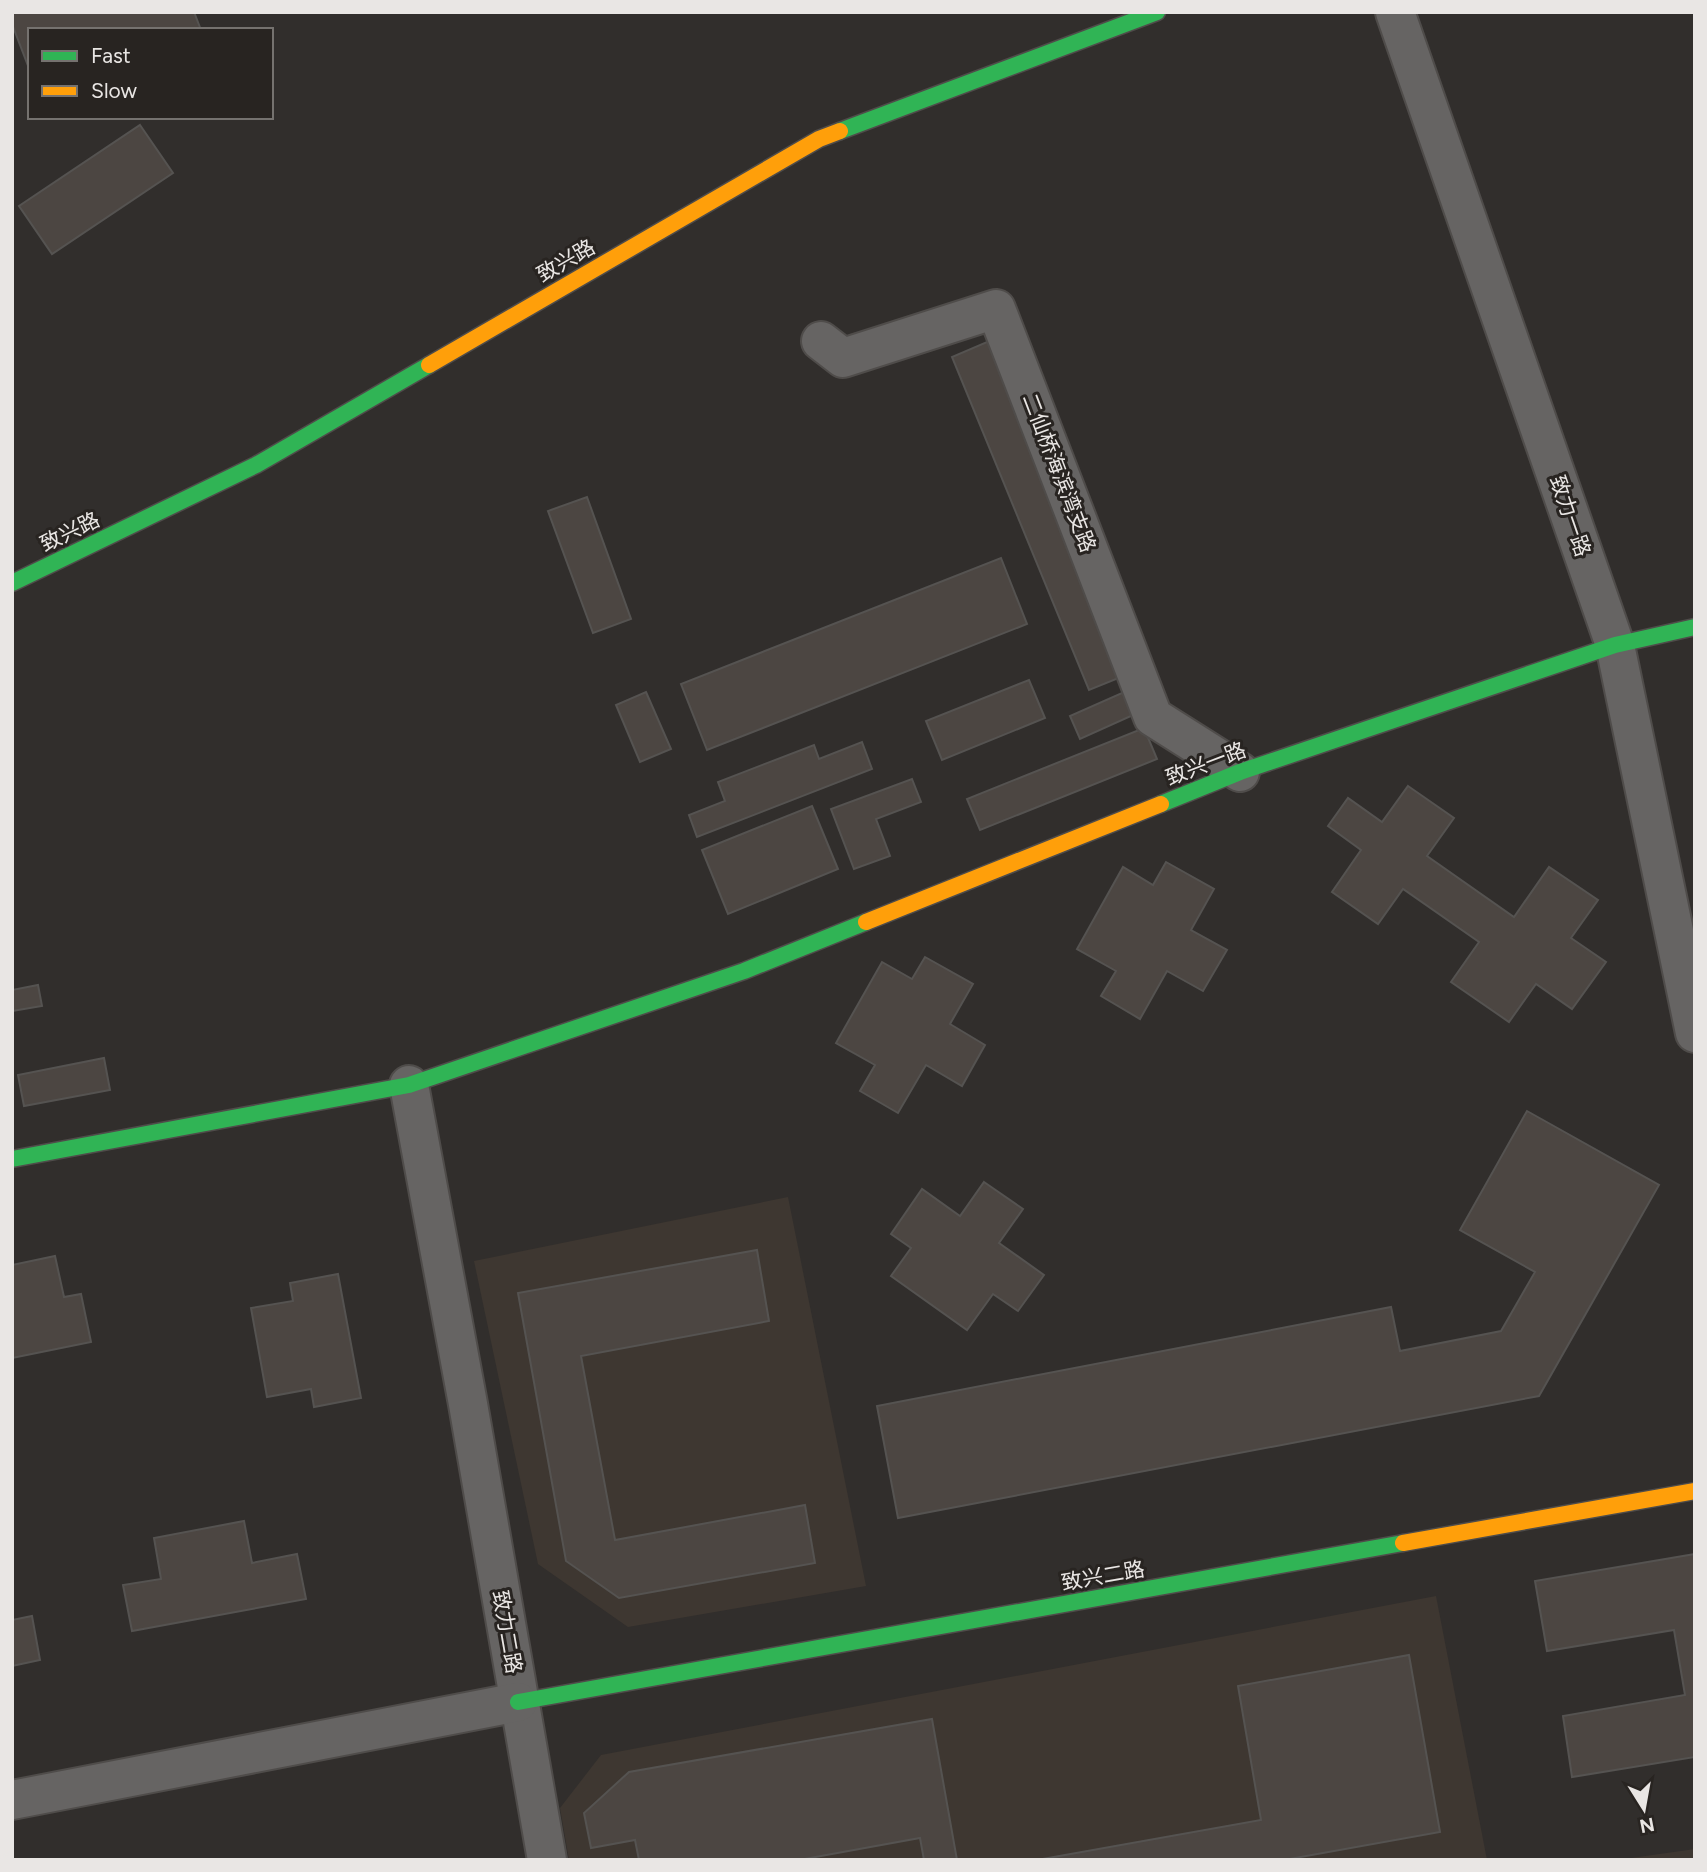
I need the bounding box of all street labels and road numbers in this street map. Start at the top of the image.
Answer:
street label: 致兴路 [532,234,599,287]
street label: 二仙桥海滨湾支路 [1018,390,1101,556]
street label: 致力一路 [1545,472,1596,560]
street label: 致兴路 [36,507,104,557]
street label: 致兴一路 [1162,737,1250,790]
street label: 致兴二路 [1059,1556,1146,1595]
street label: 致力二路 [488,1588,527,1675]

